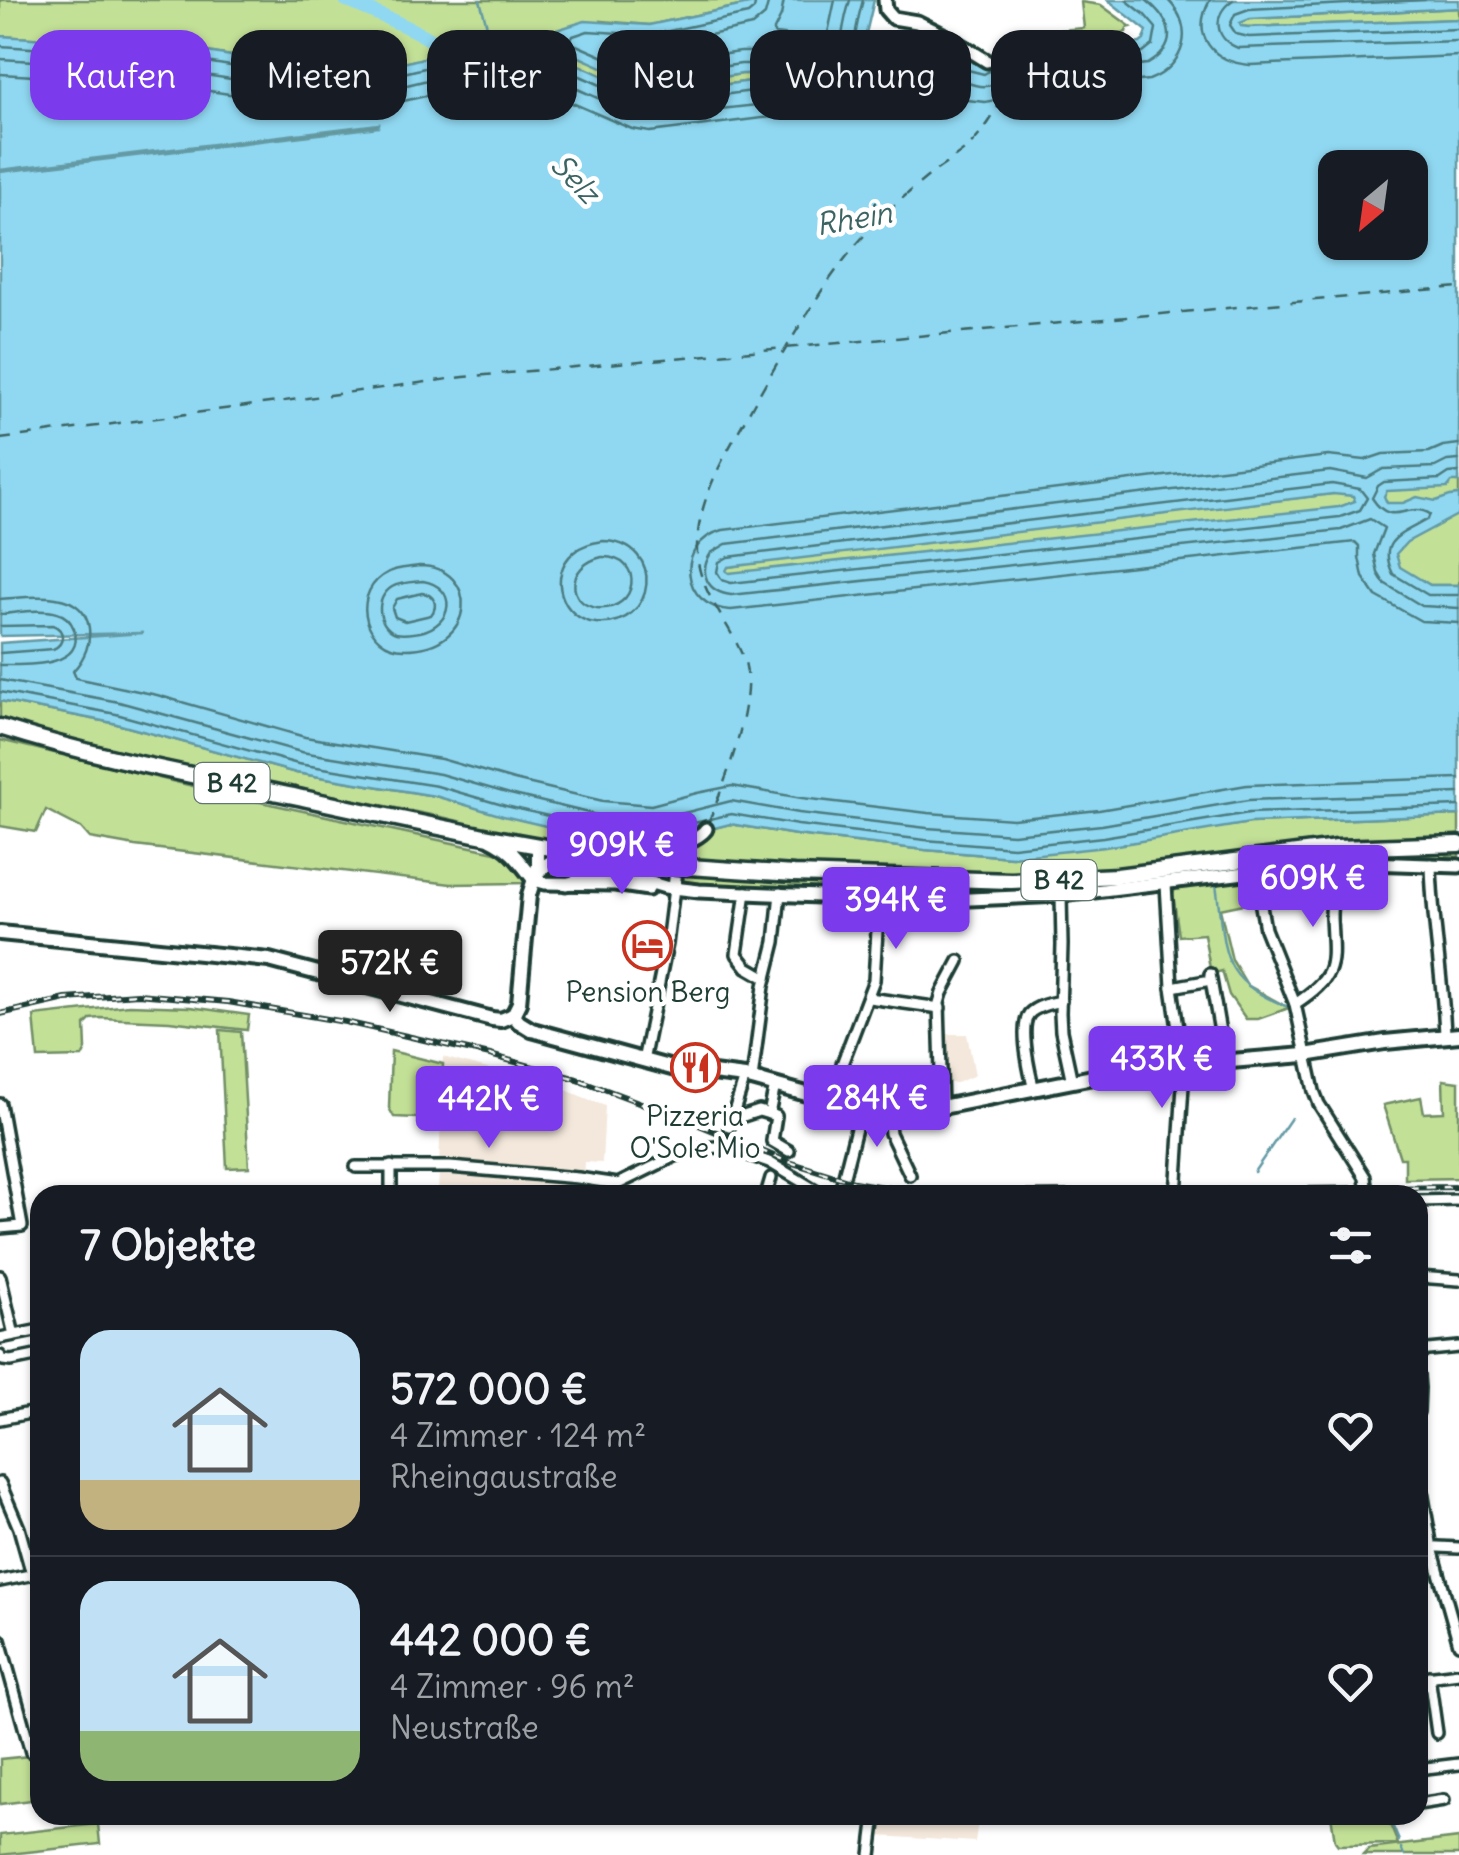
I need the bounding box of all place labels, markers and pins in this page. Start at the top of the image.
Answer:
pin: 909K € [541,812,703,897]
pin: 609K € [1232,845,1394,930]
pin: 394K € [815,867,977,952]
hotel icon: Pension Berg [622,919,674,971]
pin: 572K € [309,930,471,1015]
place label: Pension Berg [566,974,730,1010]
pin: 433K € [1081,1026,1243,1111]
restaurant icon: Pizzeria O'Sole Mio [669,1042,721,1094]
pin: 284K € [796,1065,958,1150]
pin: 442K € [408,1066,570,1151]
place label: Pizzeria O'Sole Mio [630,1098,760,1166]

